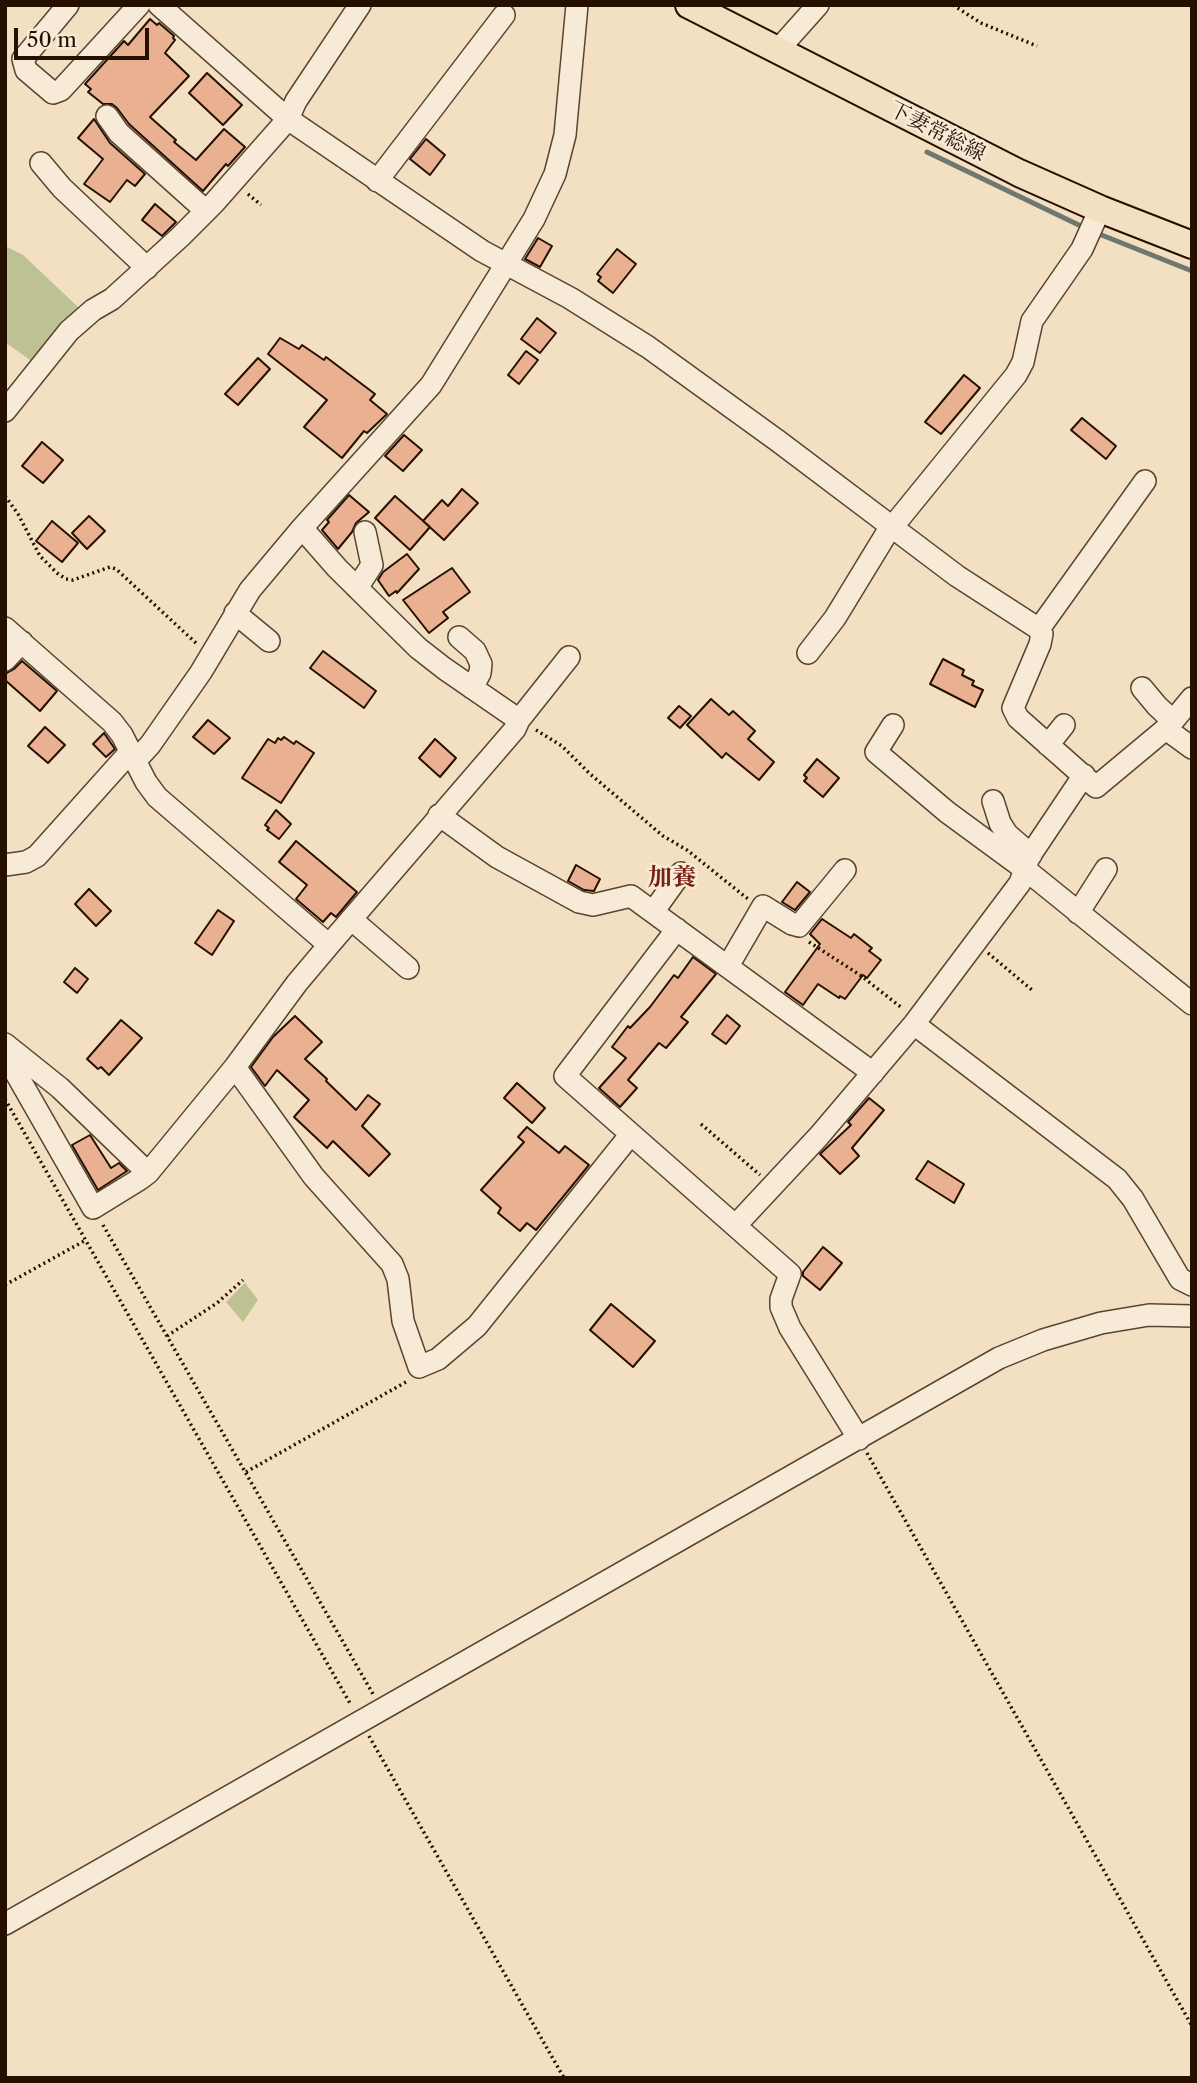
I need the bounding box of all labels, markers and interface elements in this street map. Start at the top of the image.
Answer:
scale bar [18,14,152,58]
text: 50 m [27,27,77,52]
street label: 下妻常総線 [885,97,989,167]
district label: 加養 [648,864,696,892]

